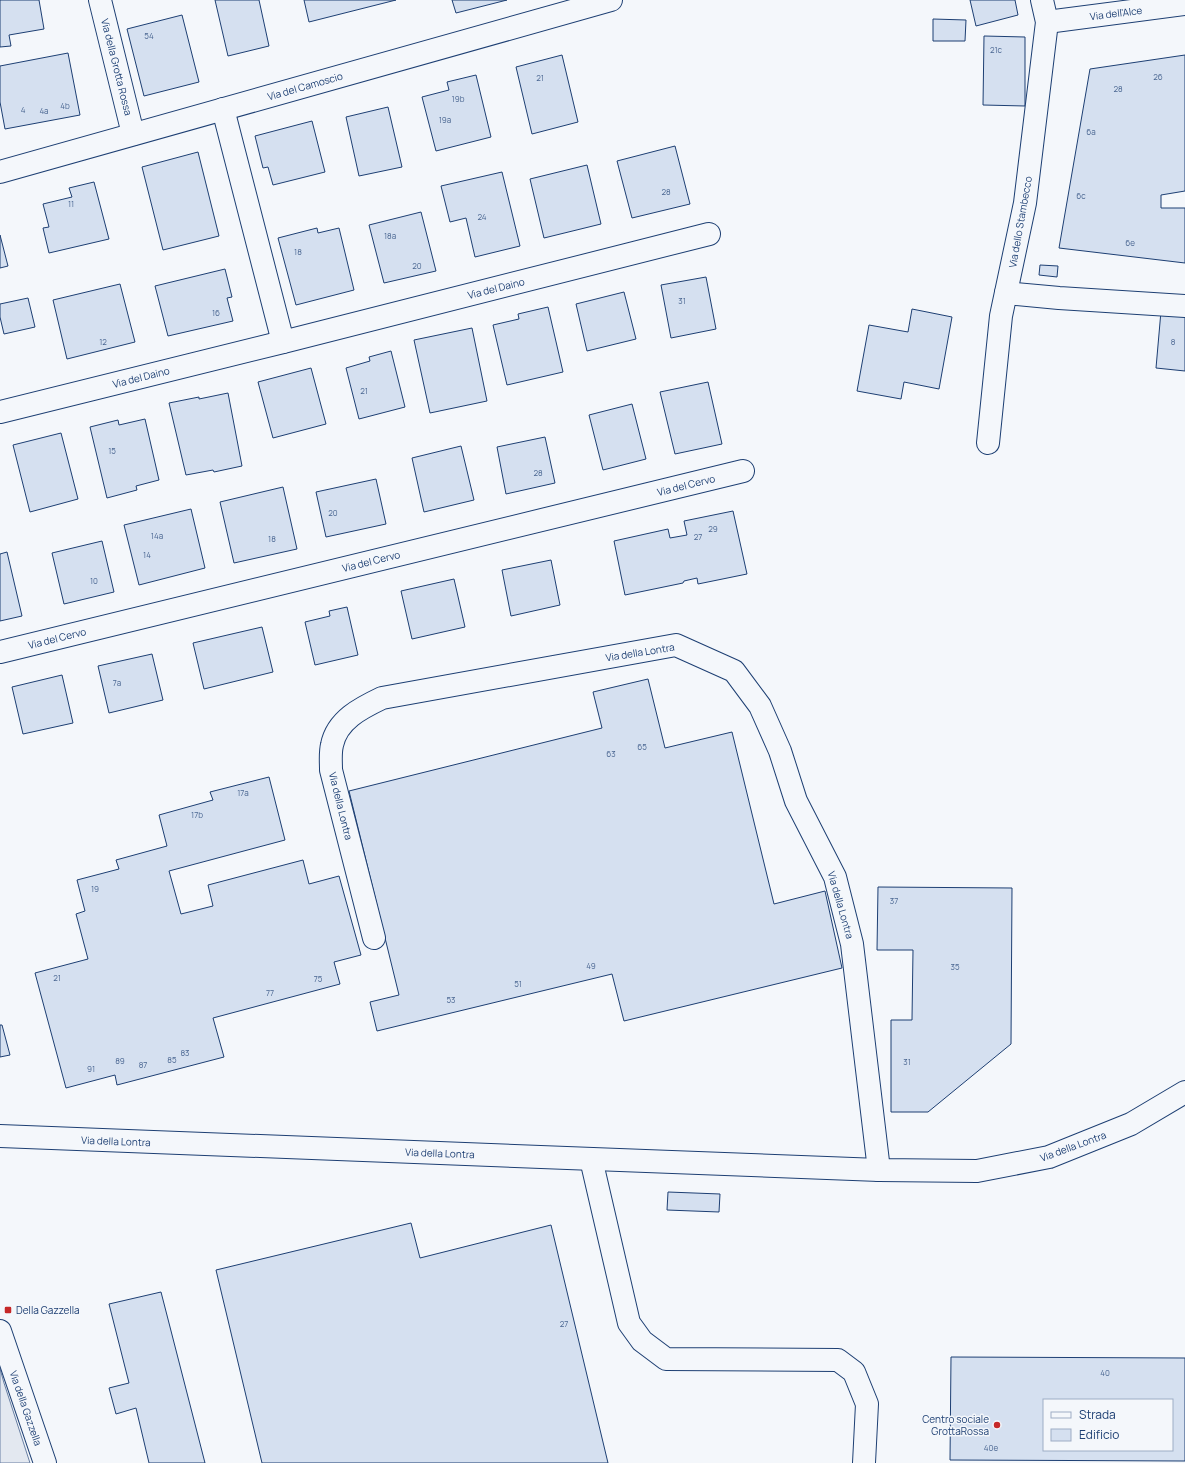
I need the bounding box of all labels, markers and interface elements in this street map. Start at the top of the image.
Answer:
street label: Via dell'Alce [1089,3,1143,23]
street label: Via della Grotta Rossa [98,17,136,117]
house number: 54 [144,30,154,41]
house number: 21c [990,44,1003,55]
street label: Via del Camoscio [266,69,344,103]
house number: 26 [1153,71,1163,82]
house number: 21 [536,72,544,83]
house number: 28 [1113,83,1123,94]
house number: 19b [452,93,465,104]
house number: 4b [60,100,70,111]
house number: 4 [21,104,26,115]
house number: 4a [39,105,49,116]
house number: 19a [439,114,451,125]
house number: 6a [1086,126,1096,137]
street label: Via dello Stambecco [1005,175,1035,269]
house number: 28 [661,186,671,197]
house number: 6c [1076,190,1086,201]
house number: 11 [68,198,74,209]
house number: 24 [477,211,487,222]
house number: 18a [384,230,396,241]
house number: 6e [1125,237,1135,248]
house number: 18 [294,246,302,257]
house number: 20 [412,260,422,271]
street label: Via del Daino [466,274,526,302]
house number: 31 [678,295,686,306]
house number: 16 [212,307,220,318]
house number: 12 [99,336,107,347]
house number: 8 [1171,336,1176,347]
street label: Via del Daino [111,363,171,391]
house number: 21 [360,385,368,396]
house number: 15 [108,445,116,456]
house number: 28 [533,467,543,478]
street label: Via del Cervo [656,471,717,499]
house number: 20 [328,507,338,518]
house number: 29 [708,523,718,534]
house number: 14a [151,530,163,541]
house number: 27 [694,531,702,542]
house number: 18 [268,533,276,544]
street label: Via del Cervo [341,547,402,575]
house number: 14 [143,549,151,560]
house number: 10 [90,575,98,586]
street label: Via del Cervo [27,624,88,652]
street label: Via della Lontra [605,640,675,664]
house number: 7a [113,677,121,688]
house number: 65 [637,741,647,752]
house number: 63 [606,748,616,759]
street label: Via della Lontra [326,771,356,841]
house number: 17a [237,787,249,798]
house number: 17b [191,809,203,820]
street label: Via della Lontra [825,870,857,940]
house number: 19 [91,883,99,894]
house number: 37 [890,895,898,906]
house number: 49 [586,960,596,971]
house number: 35 [950,961,960,972]
house number: 21 [53,972,61,983]
house number: 75 [314,973,323,984]
house number: 51 [514,978,522,989]
house number: 77 [266,987,274,998]
house number: 53 [446,994,456,1005]
house number: 83 [180,1047,190,1058]
house number: 85 [167,1054,177,1065]
house number: 89 [115,1055,125,1066]
house number: 31 [903,1056,911,1067]
house number: 87 [139,1059,147,1070]
house number: 91 [87,1063,95,1074]
street label: Via della Lontra [1038,1128,1108,1164]
street label: Via della Lontra [81,1133,151,1149]
street label: Via della Lontra [405,1145,475,1161]
place label: Della Gazzella [16,1303,80,1317]
marker: Della Gazzella [3,1305,13,1315]
house number: 27 [560,1318,568,1329]
house number: 40 [1100,1367,1110,1378]
street label: Via della Gazzella [7,1369,45,1447]
legend [1043,1399,1173,1451]
text: Strada [1079,1406,1116,1423]
place label: Centro sociale GrottaRossa [922,1412,989,1438]
marker: Centro sociale GrottaRossa [992,1420,1002,1430]
text: Edificio [1079,1426,1119,1443]
house number: 40e [984,1442,998,1453]

